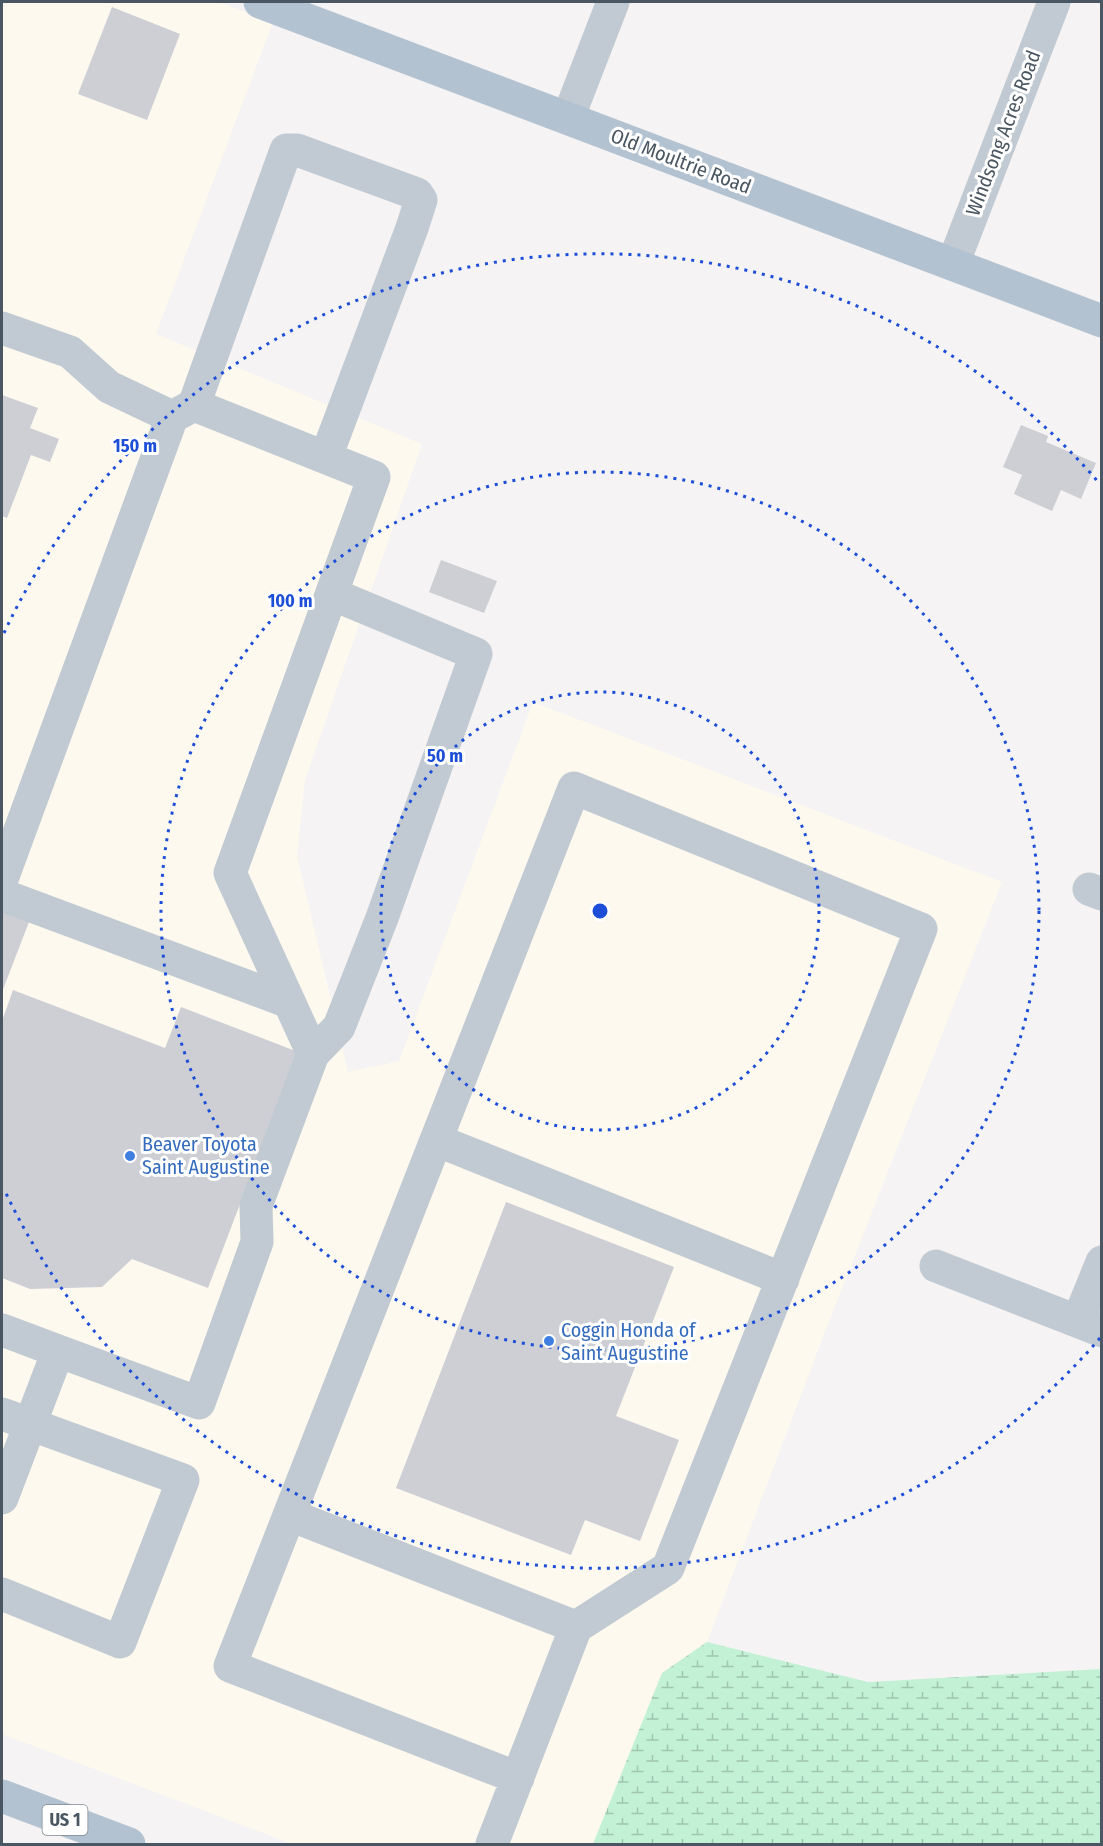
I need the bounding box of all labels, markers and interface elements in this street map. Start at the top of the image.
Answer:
street label: Windsong Acres Road [960,47,1046,219]
street label: Old Moultrie Road [607,123,755,199]
text: 150 m [113,435,157,457]
text: 100 m [268,590,312,612]
text: 50 m [427,745,463,767]
centre of rings [590,901,610,921]
place label: Beaver Toyota Saint Augustine [142,1132,270,1179]
marker: Beaver Toyota Saint Augustine [123,1149,137,1163]
place label: Coggin Honda of Saint Augustine [561,1318,697,1365]
marker: Coggin Honda of Saint Augustine [542,1334,556,1348]
road number: US 1 [42,1805,88,1835]

